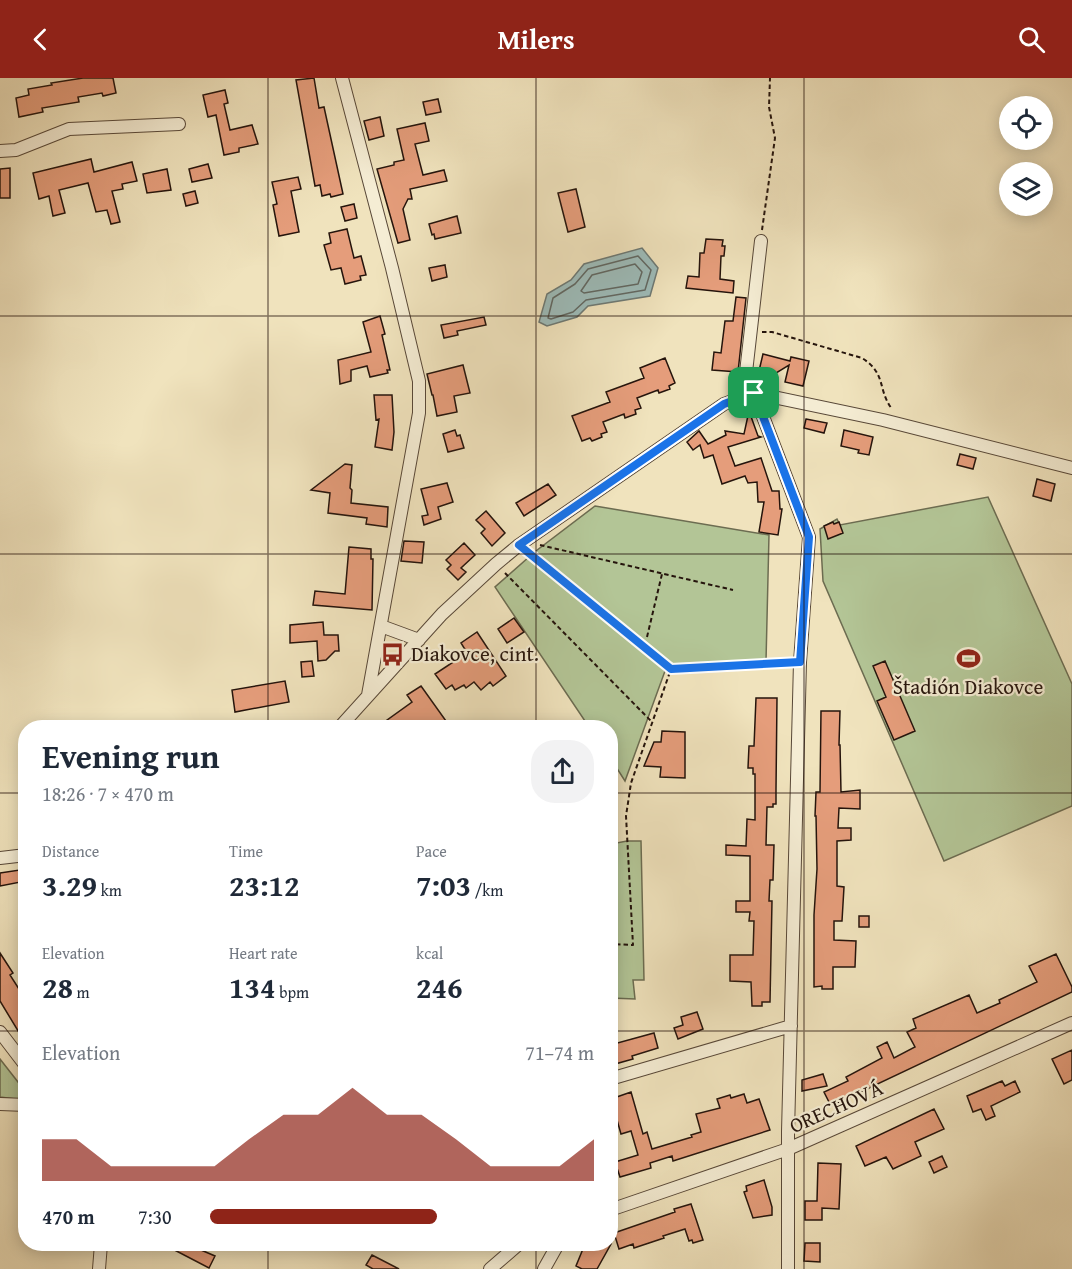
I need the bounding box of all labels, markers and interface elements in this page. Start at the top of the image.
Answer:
text: Milers [497,19,575,59]
icon: back [24,23,57,56]
icon: search [1015,23,1048,56]
map controls [999,96,1053,216]
button: locate [999,96,1053,150]
button: layers [999,162,1053,216]
pin [728,367,779,418]
icon: arrive [737,376,770,409]
place label: Diakovce, cint. [411,638,539,669]
bus stop icon: Diakovce, cint. [380,641,406,667]
sports icon: Štadión Diakovce [955,646,981,672]
place label: Štadión Diakovce [893,671,1043,702]
text: Evening run [42,732,219,780]
button: share [531,740,594,803]
text: 18:26 · 7 × 470 m [42,779,174,808]
text: Distance [42,839,99,863]
text: Time [229,839,263,863]
text: Pace [416,839,447,863]
text: 3.29 [42,863,97,907]
text: 23:12 [229,863,300,907]
text: 7:03 [416,863,471,907]
text: km [97,878,122,902]
text: /km [471,878,503,902]
text: Elevation [42,941,105,965]
text: Heart rate [229,941,298,965]
text: kcal [416,941,443,965]
text: 28 [42,965,73,1009]
text: 134 [229,965,276,1009]
text: 246 [416,965,463,1009]
text: m [73,980,90,1004]
text: bpm [276,980,309,1004]
text: Elevation [42,1038,120,1067]
text: 71–74 m [525,1038,594,1067]
street label: ORECHOVÁ [784,1072,888,1141]
text: 470 m [42,1202,95,1231]
text: 7:30 [138,1202,172,1231]

